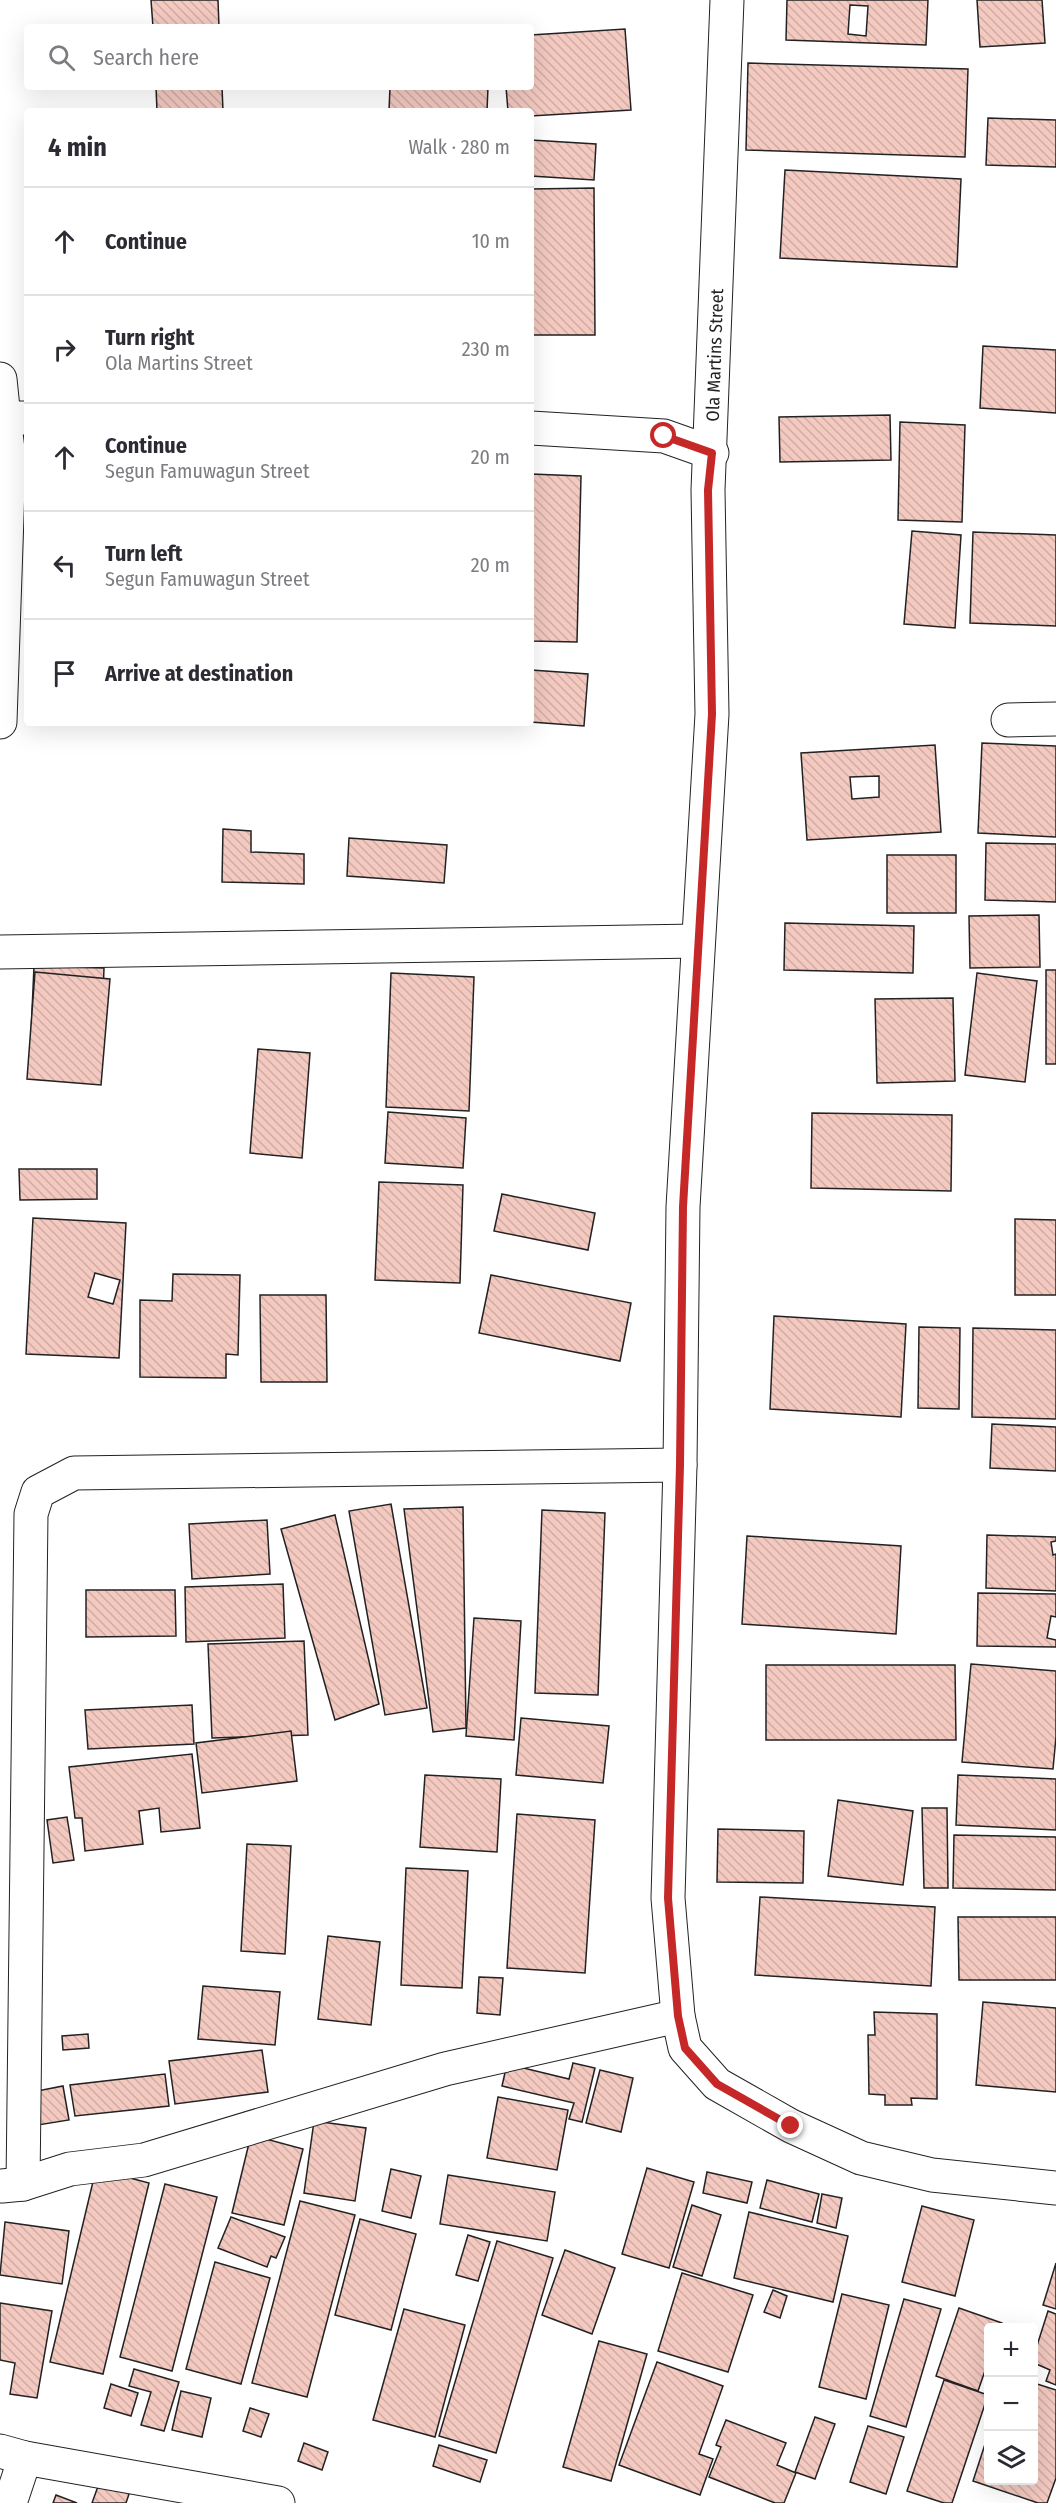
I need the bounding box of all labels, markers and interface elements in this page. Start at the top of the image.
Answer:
search box [24,24,534,90]
icon: search [45,41,78,74]
text: Search here [93,44,199,71]
text: 4 min [48,132,107,163]
text: Walk · 280 m [408,135,510,159]
icon: ahead [48,225,81,258]
text: Continue [105,228,187,255]
text: 10 m [472,229,510,253]
street label: Ola Martins Street [702,288,728,422]
text: Turn right [105,324,194,351]
icon: right [48,333,81,366]
text: 230 m [462,337,510,361]
text: Ola Martins Street [105,351,253,375]
route start [650,422,676,448]
text: Continue [105,432,187,459]
icon: ahead [48,441,81,474]
text: 20 m [471,445,510,469]
text: Segun Famuwagun Street [105,459,309,483]
text: Turn left [105,540,183,567]
icon: left [48,549,81,582]
text: 20 m [471,553,510,577]
text: Segun Famuwagun Street [105,567,309,591]
icon: arrive [48,657,81,690]
text: Arrive at destination [105,660,293,687]
route end [777,2112,803,2138]
map controls [984,2323,1038,2485]
button: + [984,2323,1038,2377]
button: − [984,2377,1038,2431]
button: layers [984,2431,1038,2485]

